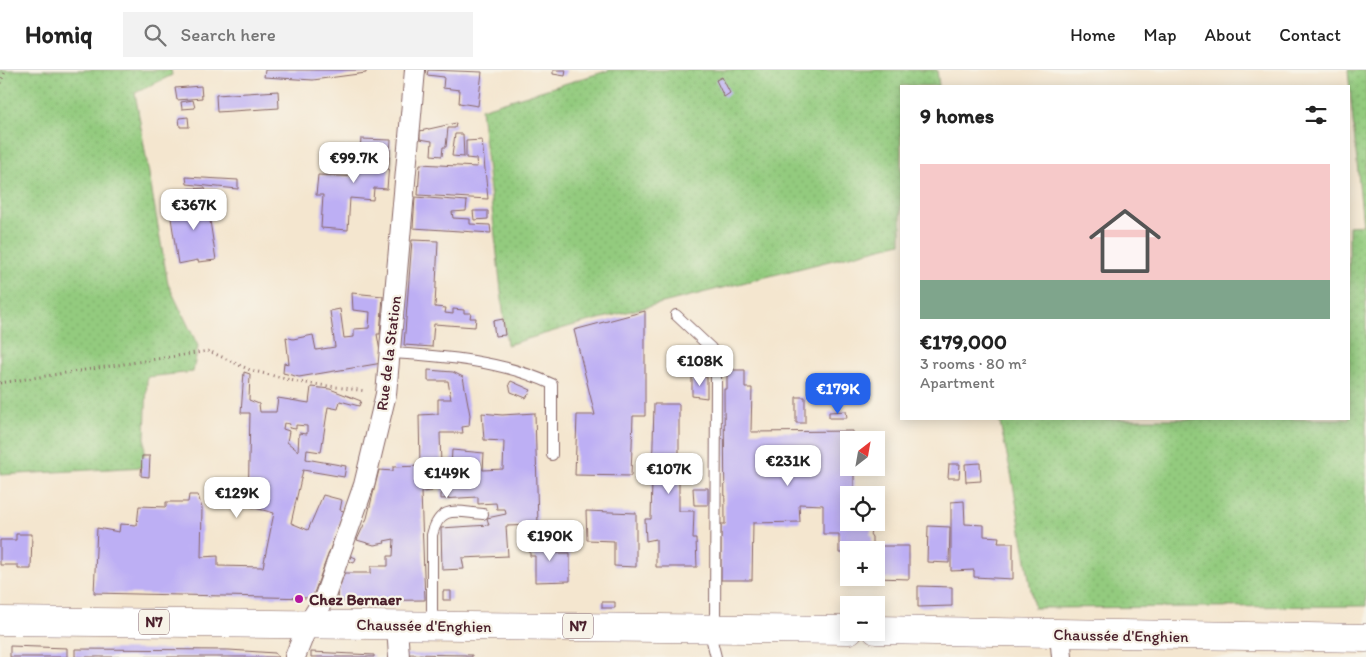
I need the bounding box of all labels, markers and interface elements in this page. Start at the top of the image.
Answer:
search box [123,12,473,57]
text: Homiq [25,20,93,49]
icon: search [141,21,169,49]
text: Search here [181,23,276,46]
text: Home [1070,24,1116,46]
text: Map [1144,24,1177,46]
text: About [1205,24,1251,46]
text: Contact [1279,24,1341,46]
icon: filters [1302,101,1330,129]
text: 9 homes [920,103,994,128]
pin: €99.7K [313,142,395,184]
text: €99.7K [330,148,378,167]
pin: €367K [159,189,229,231]
text: €367K [172,195,216,214]
icon: home [1080,196,1170,286]
street label: Rue de la Station [372,294,405,412]
text: €179,000 [920,329,1007,354]
pin: €108K [665,344,735,387]
text: €108K [677,351,723,370]
text: 3 rooms · 80 m² [920,354,1027,373]
pin: €179K [803,372,873,415]
text: Apartment [920,373,995,392]
text: €179K [816,379,860,398]
north arrow [840,431,885,476]
map controls [840,431,885,641]
pin: €231K [753,444,823,487]
text: €231K [766,451,810,470]
pin: €107K [634,452,704,495]
pin: €149K [412,456,482,499]
text: €107K [647,459,691,478]
text: €149K [425,463,469,482]
pin: €129K [202,476,272,519]
text: €129K [215,483,259,502]
button: locate [840,486,885,531]
pin: €190K [515,520,585,562]
text: €190K [527,526,573,545]
button: + [840,541,885,586]
place label: Chez Bernaer [309,590,402,609]
marker: Chez Bernaer [293,593,305,605]
button: − [840,596,885,641]
road number: N7 [139,610,169,634]
road number: N7 [563,614,593,638]
street label: Chaussée d'Enghien [356,615,492,636]
street label: Chaussée d'Enghien [1053,625,1189,646]

